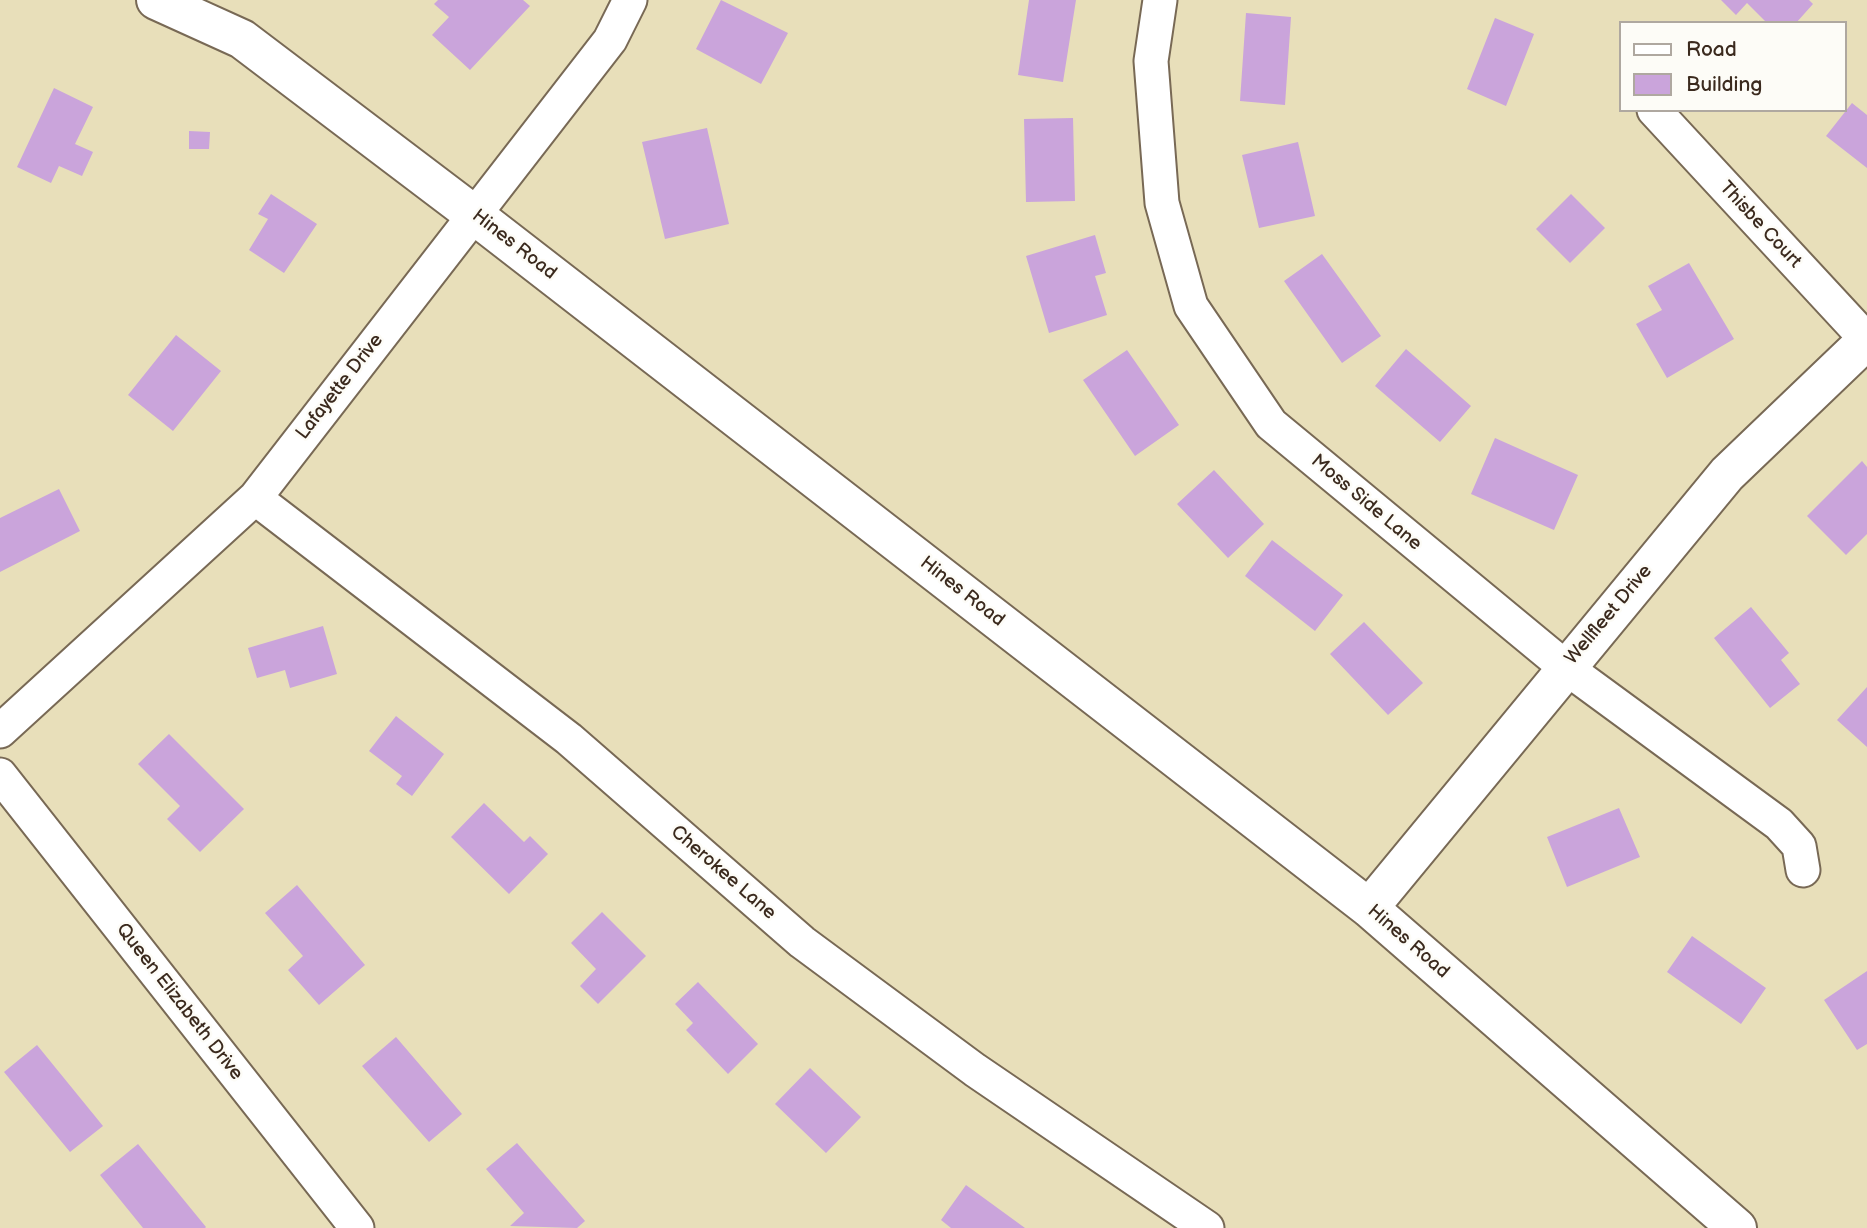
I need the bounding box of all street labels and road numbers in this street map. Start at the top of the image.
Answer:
street label: Thisbe Court [1714,177,1806,273]
street label: Hines Road [467,205,561,285]
street label: Lafayette Drive [292,330,388,444]
street label: Moss Side Lane [1306,450,1426,556]
street label: Hines Road [915,552,1009,632]
street label: Wellfleet Drive [1561,561,1657,669]
street label: Cherokee Lane [666,821,780,925]
street label: Hines Road [1362,900,1454,984]
street label: Queen Elizabeth Drive [111,919,247,1085]

